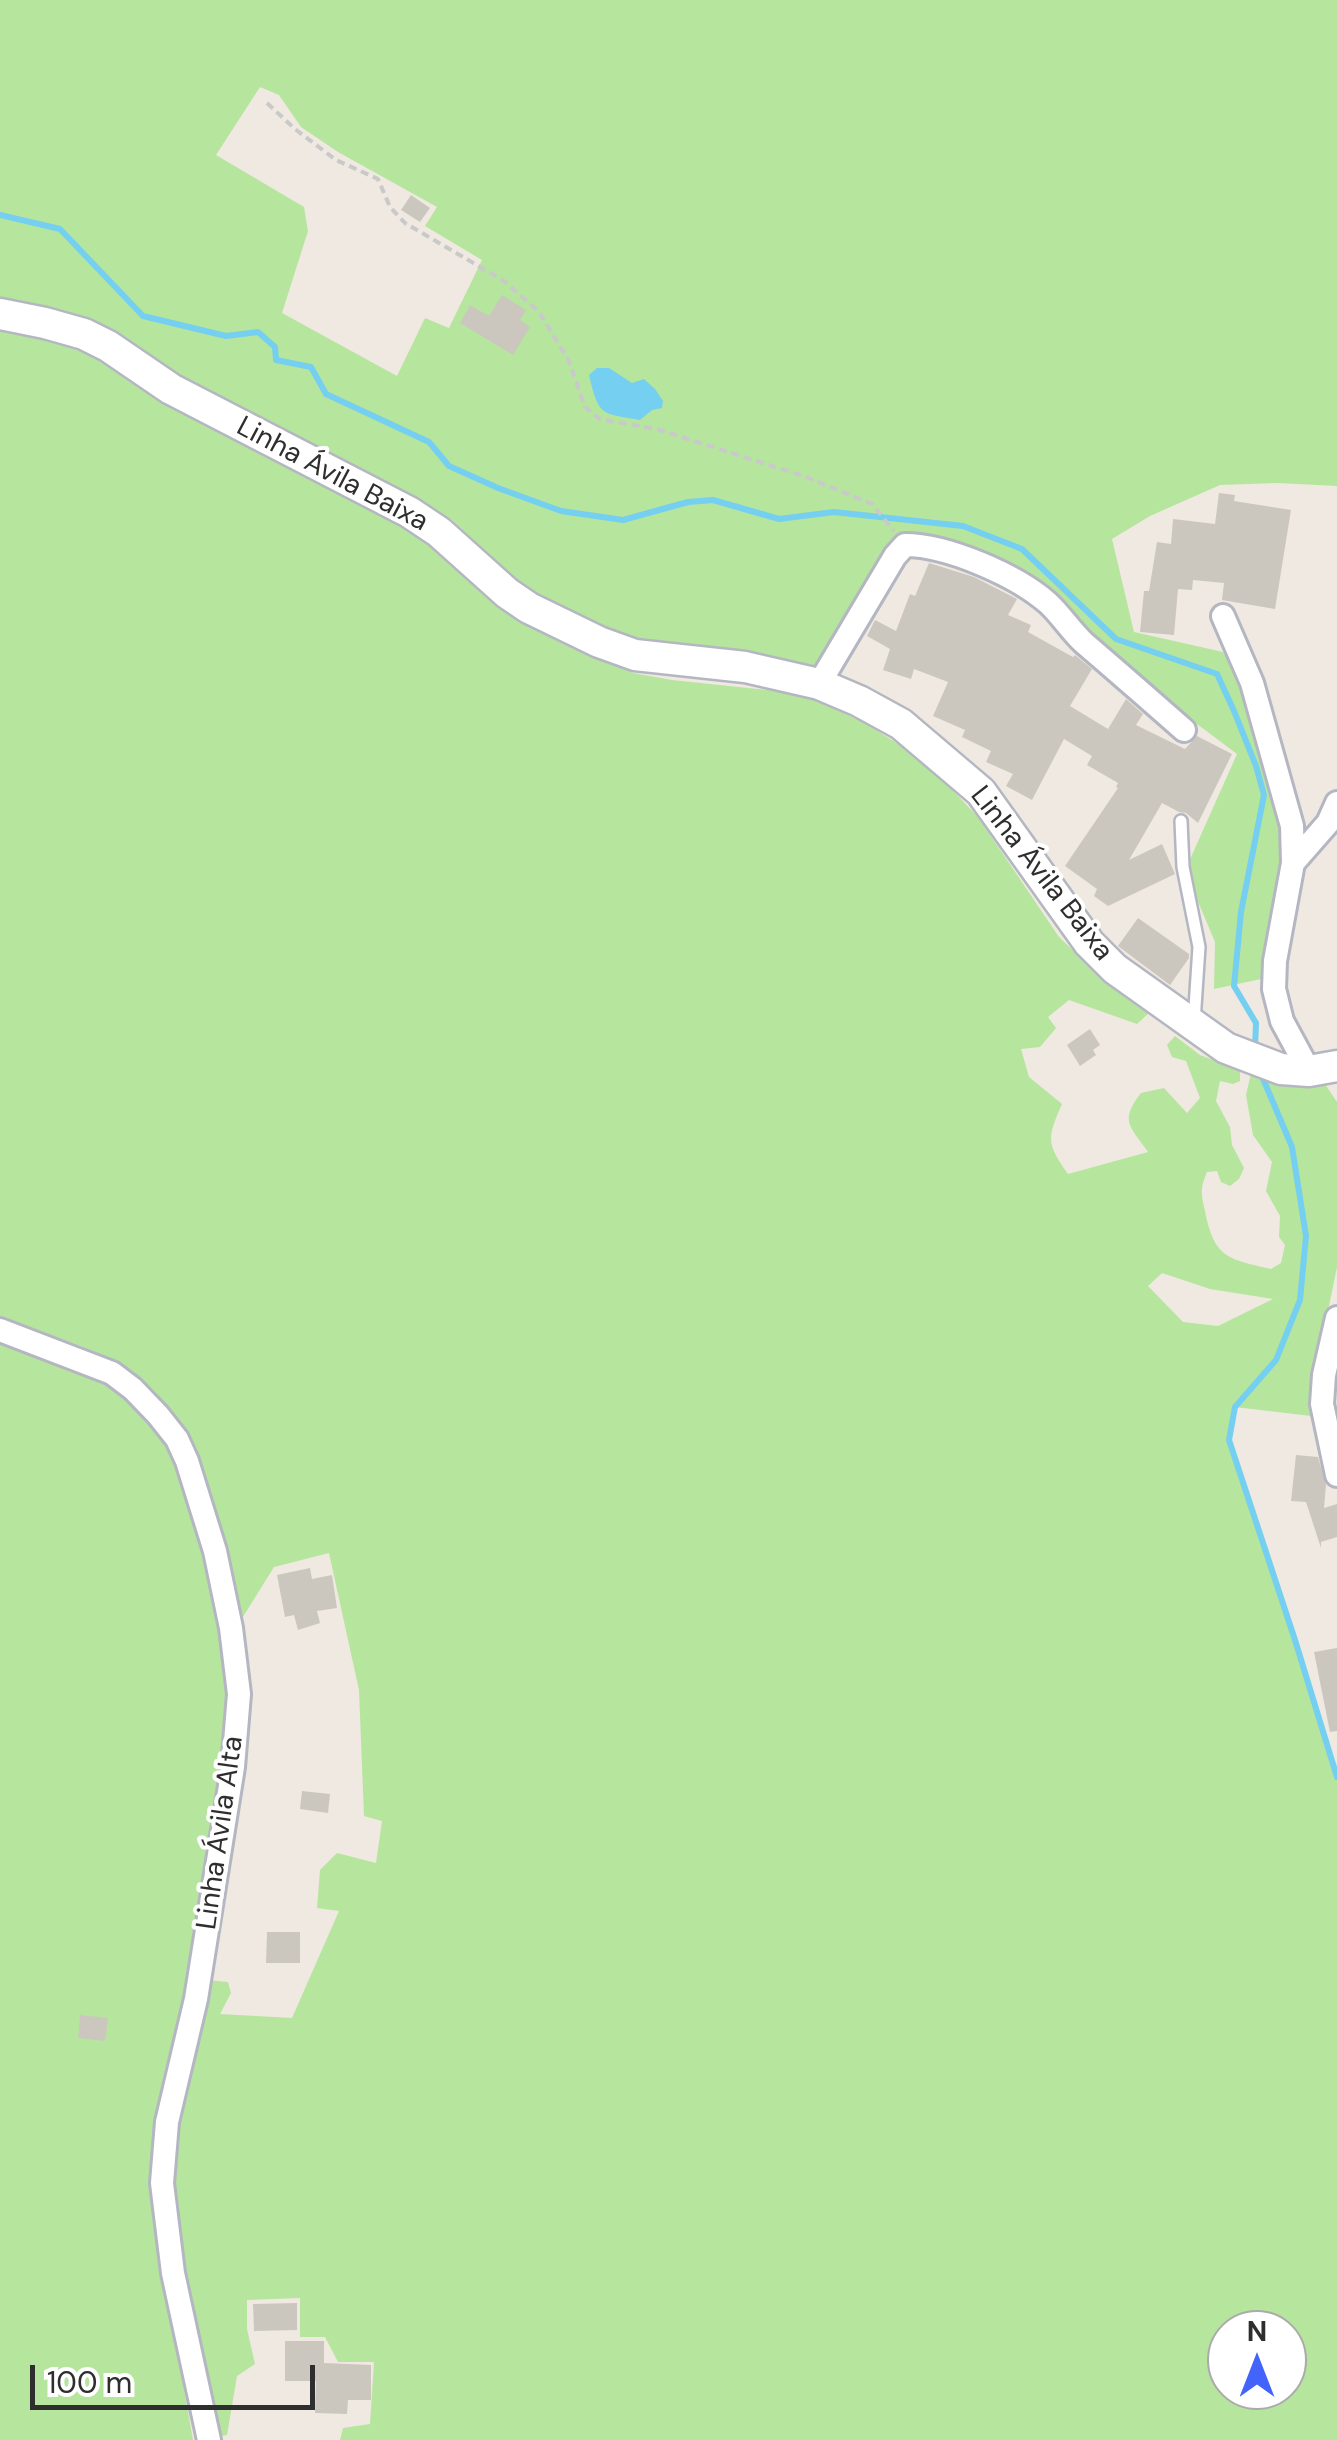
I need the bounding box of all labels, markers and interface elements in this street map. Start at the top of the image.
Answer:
street label: Linha Ávila Baixa [231,410,433,540]
street label: Linha Ávila Baixa [963,780,1119,968]
street label: Linha Ávila Alta [191,1734,251,1932]
north arrow [1207,2310,1307,2410]
text: N [1247,2313,1267,2350]
scale bar [35,2345,320,2407]
text: 100 m [47,2363,132,2402]

